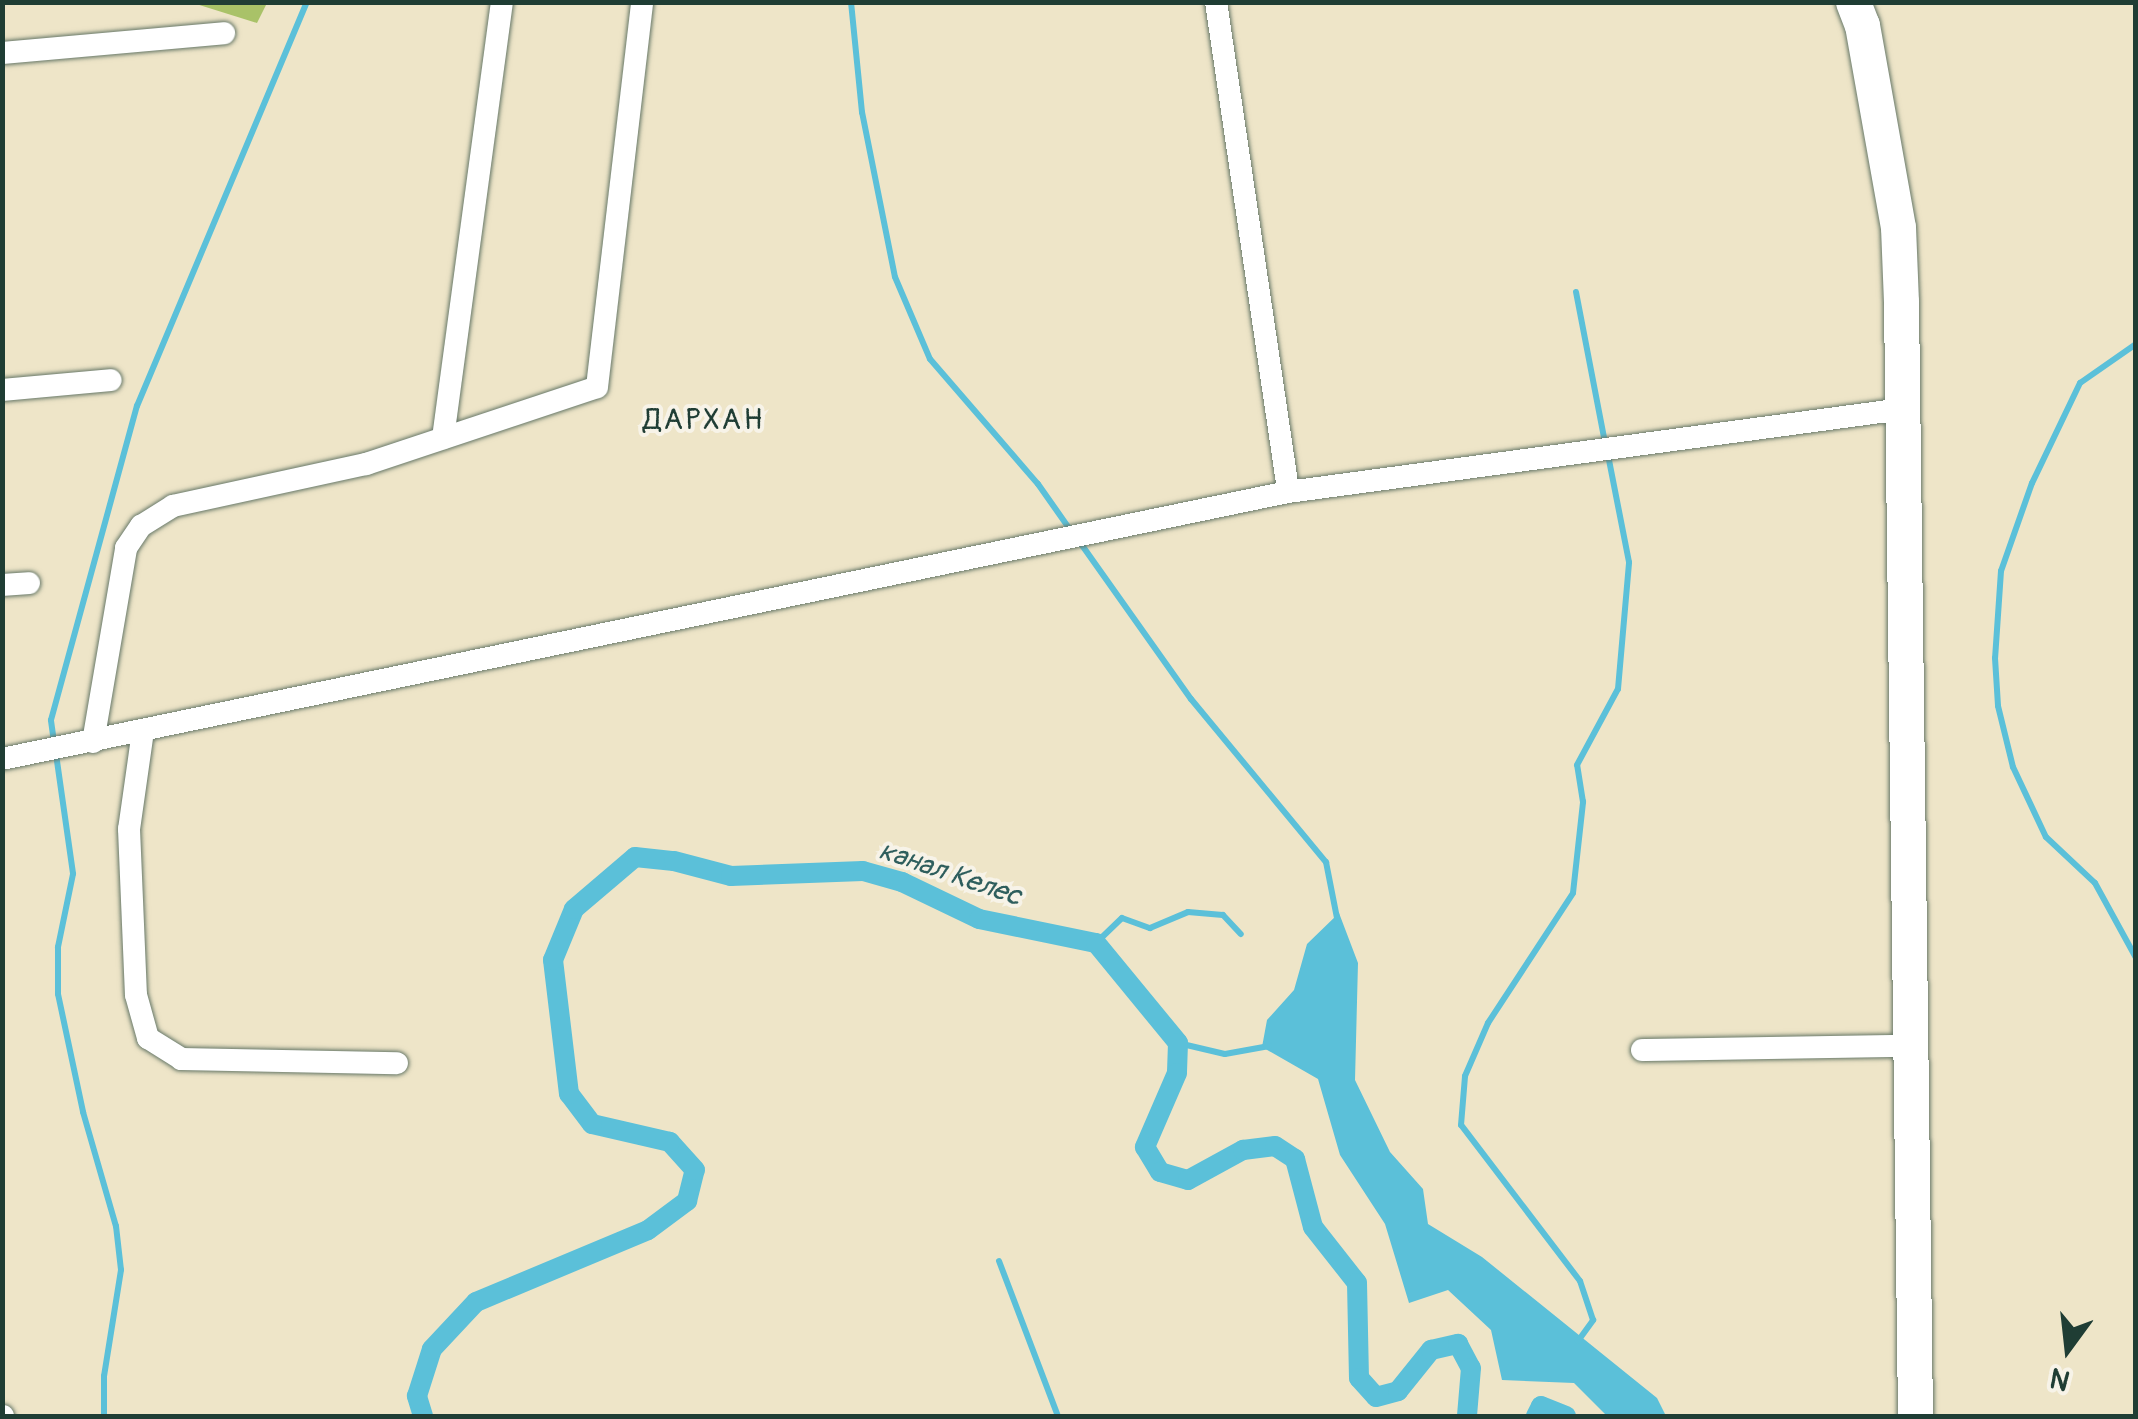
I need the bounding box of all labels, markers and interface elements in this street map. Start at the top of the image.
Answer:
district label: ДАРХАН [643,402,765,438]
water label: канал Келес [875,834,1025,914]
north arrow [2018,1299,2118,1399]
text: N [2046,1359,2074,1398]

